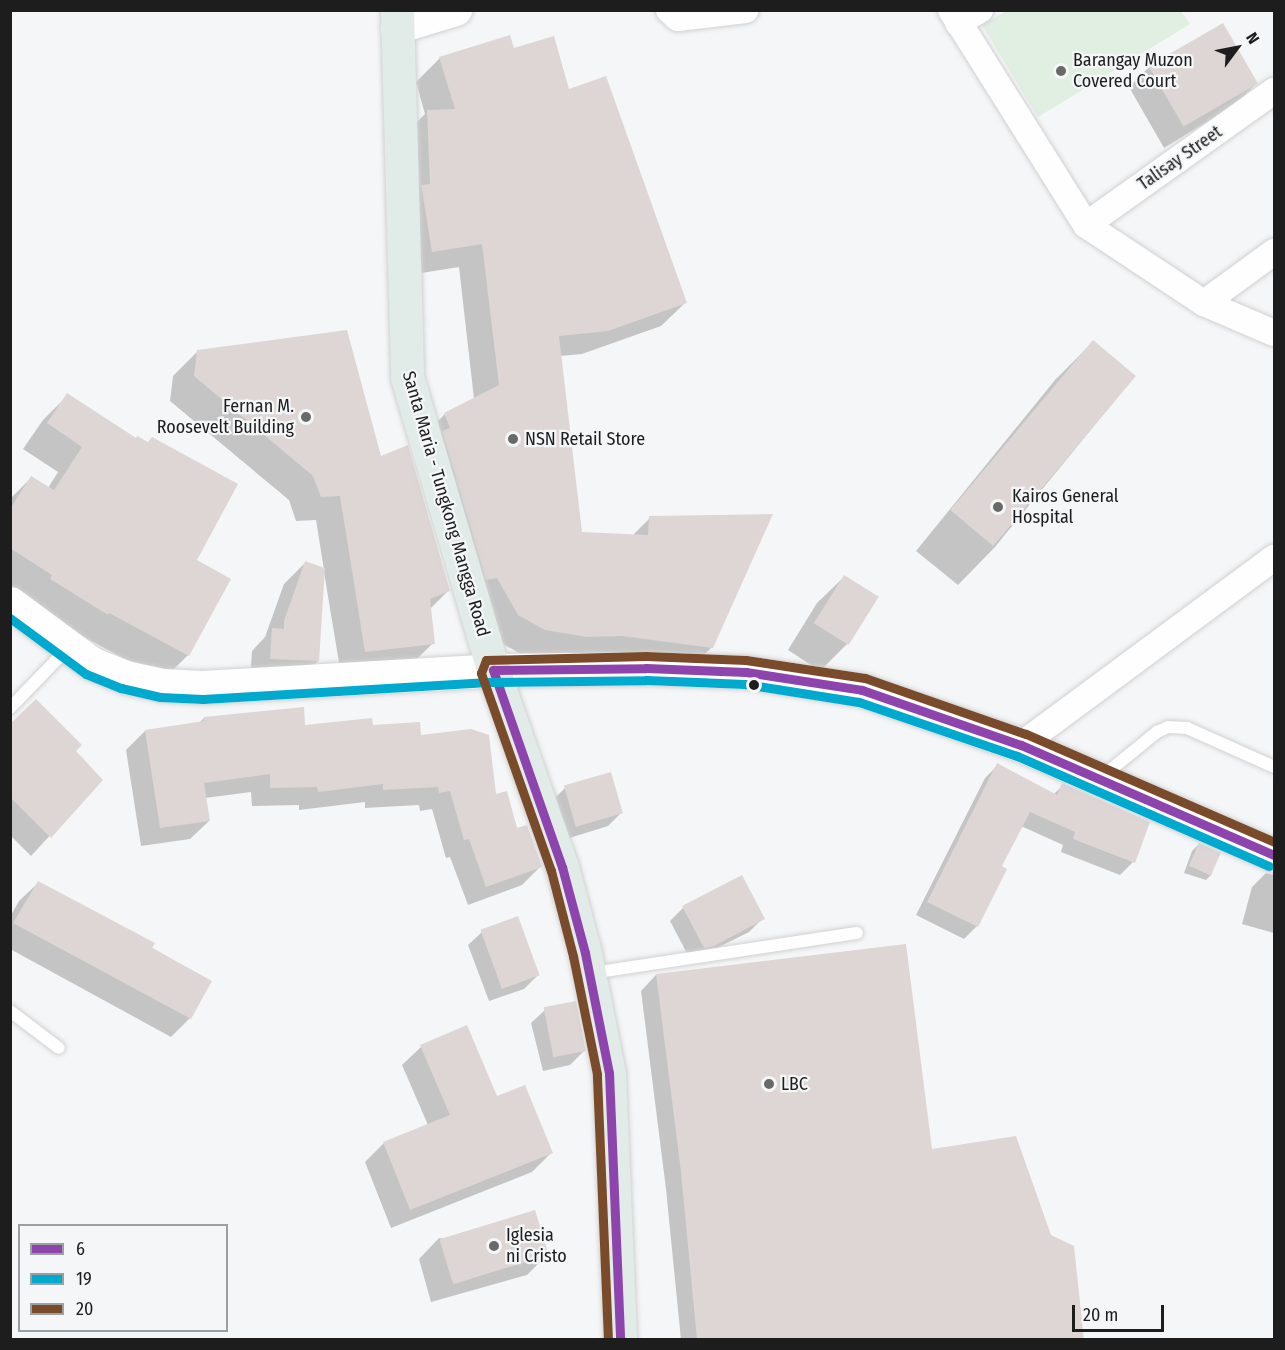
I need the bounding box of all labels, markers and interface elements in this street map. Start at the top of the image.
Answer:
north arrow [1207,18,1267,78]
text: N [1242,29,1263,47]
place label: Barangay Muzon Covered Court [1073,50,1193,92]
marker: Barangay Muzon Covered Court [1054,64,1068,78]
street label: Talisay Street [1134,121,1226,195]
street label: Santa Maria - Tungkong Mangga Road [398,369,494,639]
place label: Fernan M. Roosevelt Building [157,396,294,438]
marker: Fernan M. Roosevelt Building [299,410,313,424]
place label: NSN Retail Store [525,428,645,450]
marker: NSN Retail Store [506,432,520,446]
place label: Kairos General Hospital [1012,486,1119,528]
marker: Kairos General Hospital [989,498,1007,516]
unlabelled marker [748,679,760,691]
place label: LBC [781,1073,808,1095]
marker: LBC [762,1077,776,1091]
legend [18,1224,228,1332]
place label: Iglesia ni Cristo [506,1225,567,1268]
text: 6 [76,1238,85,1260]
marker: Iglesia ni Cristo [487,1239,501,1253]
text: 19 [76,1268,92,1290]
scale bar [1075,1293,1166,1331]
text: 20 [76,1298,93,1320]
text: 20 m [1083,1304,1118,1326]

